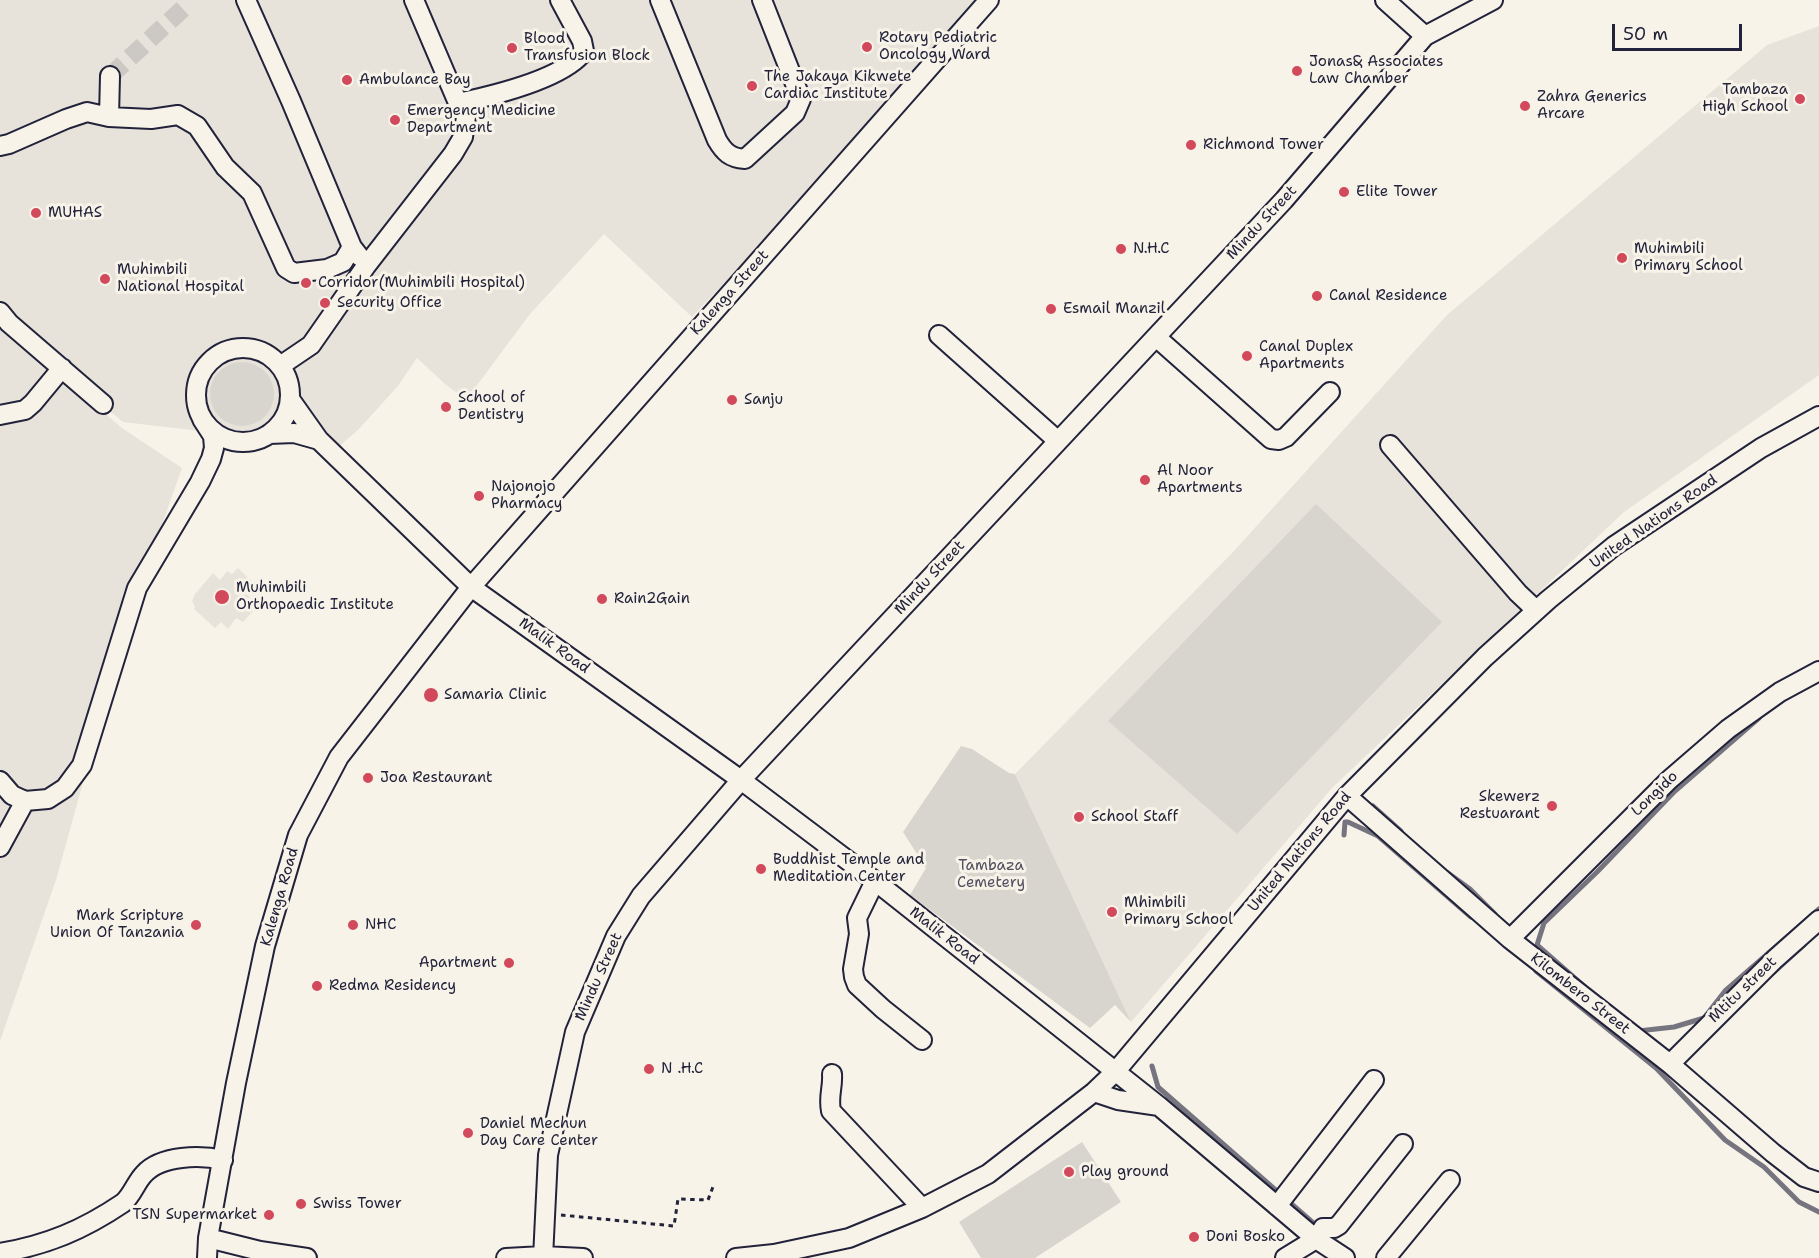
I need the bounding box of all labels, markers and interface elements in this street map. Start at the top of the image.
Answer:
scale bar [1615,12,1746,50]
text: 50 m [1623,22,1668,46]
place label: Rotary Pediatric Oncology Ward [879,29,997,64]
place label: Blood Transfusion Block [524,30,650,65]
marker: Rotary Pediatric Oncology Ward [860,40,874,54]
marker: Blood Transfusion Block [505,41,519,55]
place label: Jonas& Associates Law Chamber [1309,53,1444,88]
marker: Jonas& Associates Law Chamber [1290,64,1304,78]
place label: The Jakaya Kikwete Cardiac Institute [764,68,912,103]
place label: Ambulance Bay [359,71,471,89]
marker: Ambulance Bay [340,73,354,87]
marker: The Jakaya Kikwete Cardiac Institute [745,79,759,93]
place label: Tambaza High School [1702,81,1788,116]
place label: Zahra Generics Arcare [1537,88,1647,123]
marker: Tambaza High School [1793,92,1807,106]
marker: Zahra Generics Arcare [1518,99,1532,113]
place label: Emergency Medicine Department [407,102,556,137]
marker: Emergency Medicine Department [388,113,402,127]
place label: Richmond Tower [1203,136,1324,154]
marker: Richmond Tower [1184,138,1198,152]
street label: Mindu Street [1223,182,1301,264]
place label: Elite Tower [1356,183,1438,201]
marker: Elite Tower [1337,185,1351,199]
place label: MUHAS [48,204,102,222]
marker: MUHAS [29,206,43,220]
place label: N.H.C [1133,240,1169,258]
place label: Muhimbili Primary School [1634,240,1743,275]
marker: N.H.C [1114,242,1128,256]
street label: Kalenga Street [687,247,773,339]
marker: Muhimbili Primary School [1615,251,1629,265]
place label: Muhimbili National Hospital [117,261,244,296]
marker: Muhimbili National Hospital [98,272,112,286]
place label: Corridor(Muhimbili Hospital) [318,274,525,292]
marker: Corridor(Muhimbili Hospital) [299,276,313,290]
place label: Canal Residence [1329,287,1447,305]
marker: Canal Residence [1310,289,1324,303]
place label: Security Office [337,294,442,312]
marker: Security Office [318,296,332,310]
place label: Esmail Manzil [1063,300,1165,318]
marker: Esmail Manzil [1044,302,1058,316]
place label: Canal Duplex Apartments [1259,338,1353,373]
marker: Canal Duplex Apartments [1240,349,1254,363]
place label: School of Dentistry [458,389,525,424]
place label: Sanju [744,391,783,409]
marker: Sanju [725,393,739,407]
marker: School of Dentistry [439,400,453,414]
place label: Al Noor Apartments [1157,462,1243,497]
street label: United Nations Road [1587,471,1721,573]
marker: Al Noor Apartments [1138,473,1152,487]
place label: Najonojo Pharmacy [491,478,562,513]
marker: Najonojo Pharmacy [472,489,486,503]
street label: Mindu Street [891,537,969,619]
place label: Muhimbili Orthopaedic Institute [236,579,394,614]
marker: Muhimbili Orthopaedic Institute [213,588,231,606]
place label: Rain2Gain [614,590,690,608]
marker: Rain2Gain [595,592,609,606]
street label: Malik Road [515,614,593,678]
marker: Samaria Clinic [422,686,440,704]
place label: Samaria Clinic [444,686,547,704]
street label: Longido [1628,768,1682,820]
place label: Joa Restaurant [380,769,493,787]
marker: Joa Restaurant [361,771,375,785]
street label: United Nations Road [1245,788,1355,916]
place label: Skewerz Restuarant [1460,788,1540,823]
marker: Skewerz Restuarant [1545,799,1559,813]
place label: School Staff [1091,808,1178,826]
marker: School Staff [1072,810,1086,824]
street label: Kalenga Road [257,846,303,948]
place label: Buddhist Temple and Meditation Center [773,851,924,886]
park label: Tambaza Cemetery [957,857,1025,892]
marker: Buddhist Temple and Meditation Center [754,862,768,876]
place label: Mhimbili Primary School [1124,894,1233,929]
street label: Malik Road [906,903,982,969]
marker: Mhimbili Primary School [1105,905,1119,919]
place label: Mark Scripture Union Of Tanzania [50,907,184,942]
place label: NHC [365,916,397,934]
marker: Mark Scripture Union Of Tanzania [189,918,203,932]
marker: NHC [346,918,360,932]
street label: Mindu Street [572,930,626,1024]
street label: Kilombero Street [1527,950,1633,1038]
street label: Mtitu street [1705,953,1781,1027]
place label: Apartment [419,954,497,972]
marker: Apartment [502,956,516,970]
place label: Redma Residency [329,977,456,995]
marker: Redma Residency [310,979,324,993]
place label: N .H.C [661,1060,703,1078]
marker: N .H.C [642,1062,656,1076]
place label: Daniel Mechun Day Care Center [480,1115,598,1150]
marker: Daniel Mechun Day Care Center [461,1126,475,1140]
place label: Play ground [1081,1163,1169,1181]
marker: Play ground [1062,1165,1076,1179]
place label: Swiss Tower [313,1195,402,1213]
marker: Swiss Tower [294,1197,308,1211]
place label: TSN Supermarket [133,1206,257,1224]
marker: TSN Supermarket [262,1208,276,1222]
place label: Doni Bosko [1206,1228,1285,1246]
marker: Doni Bosko [1187,1230,1201,1244]

